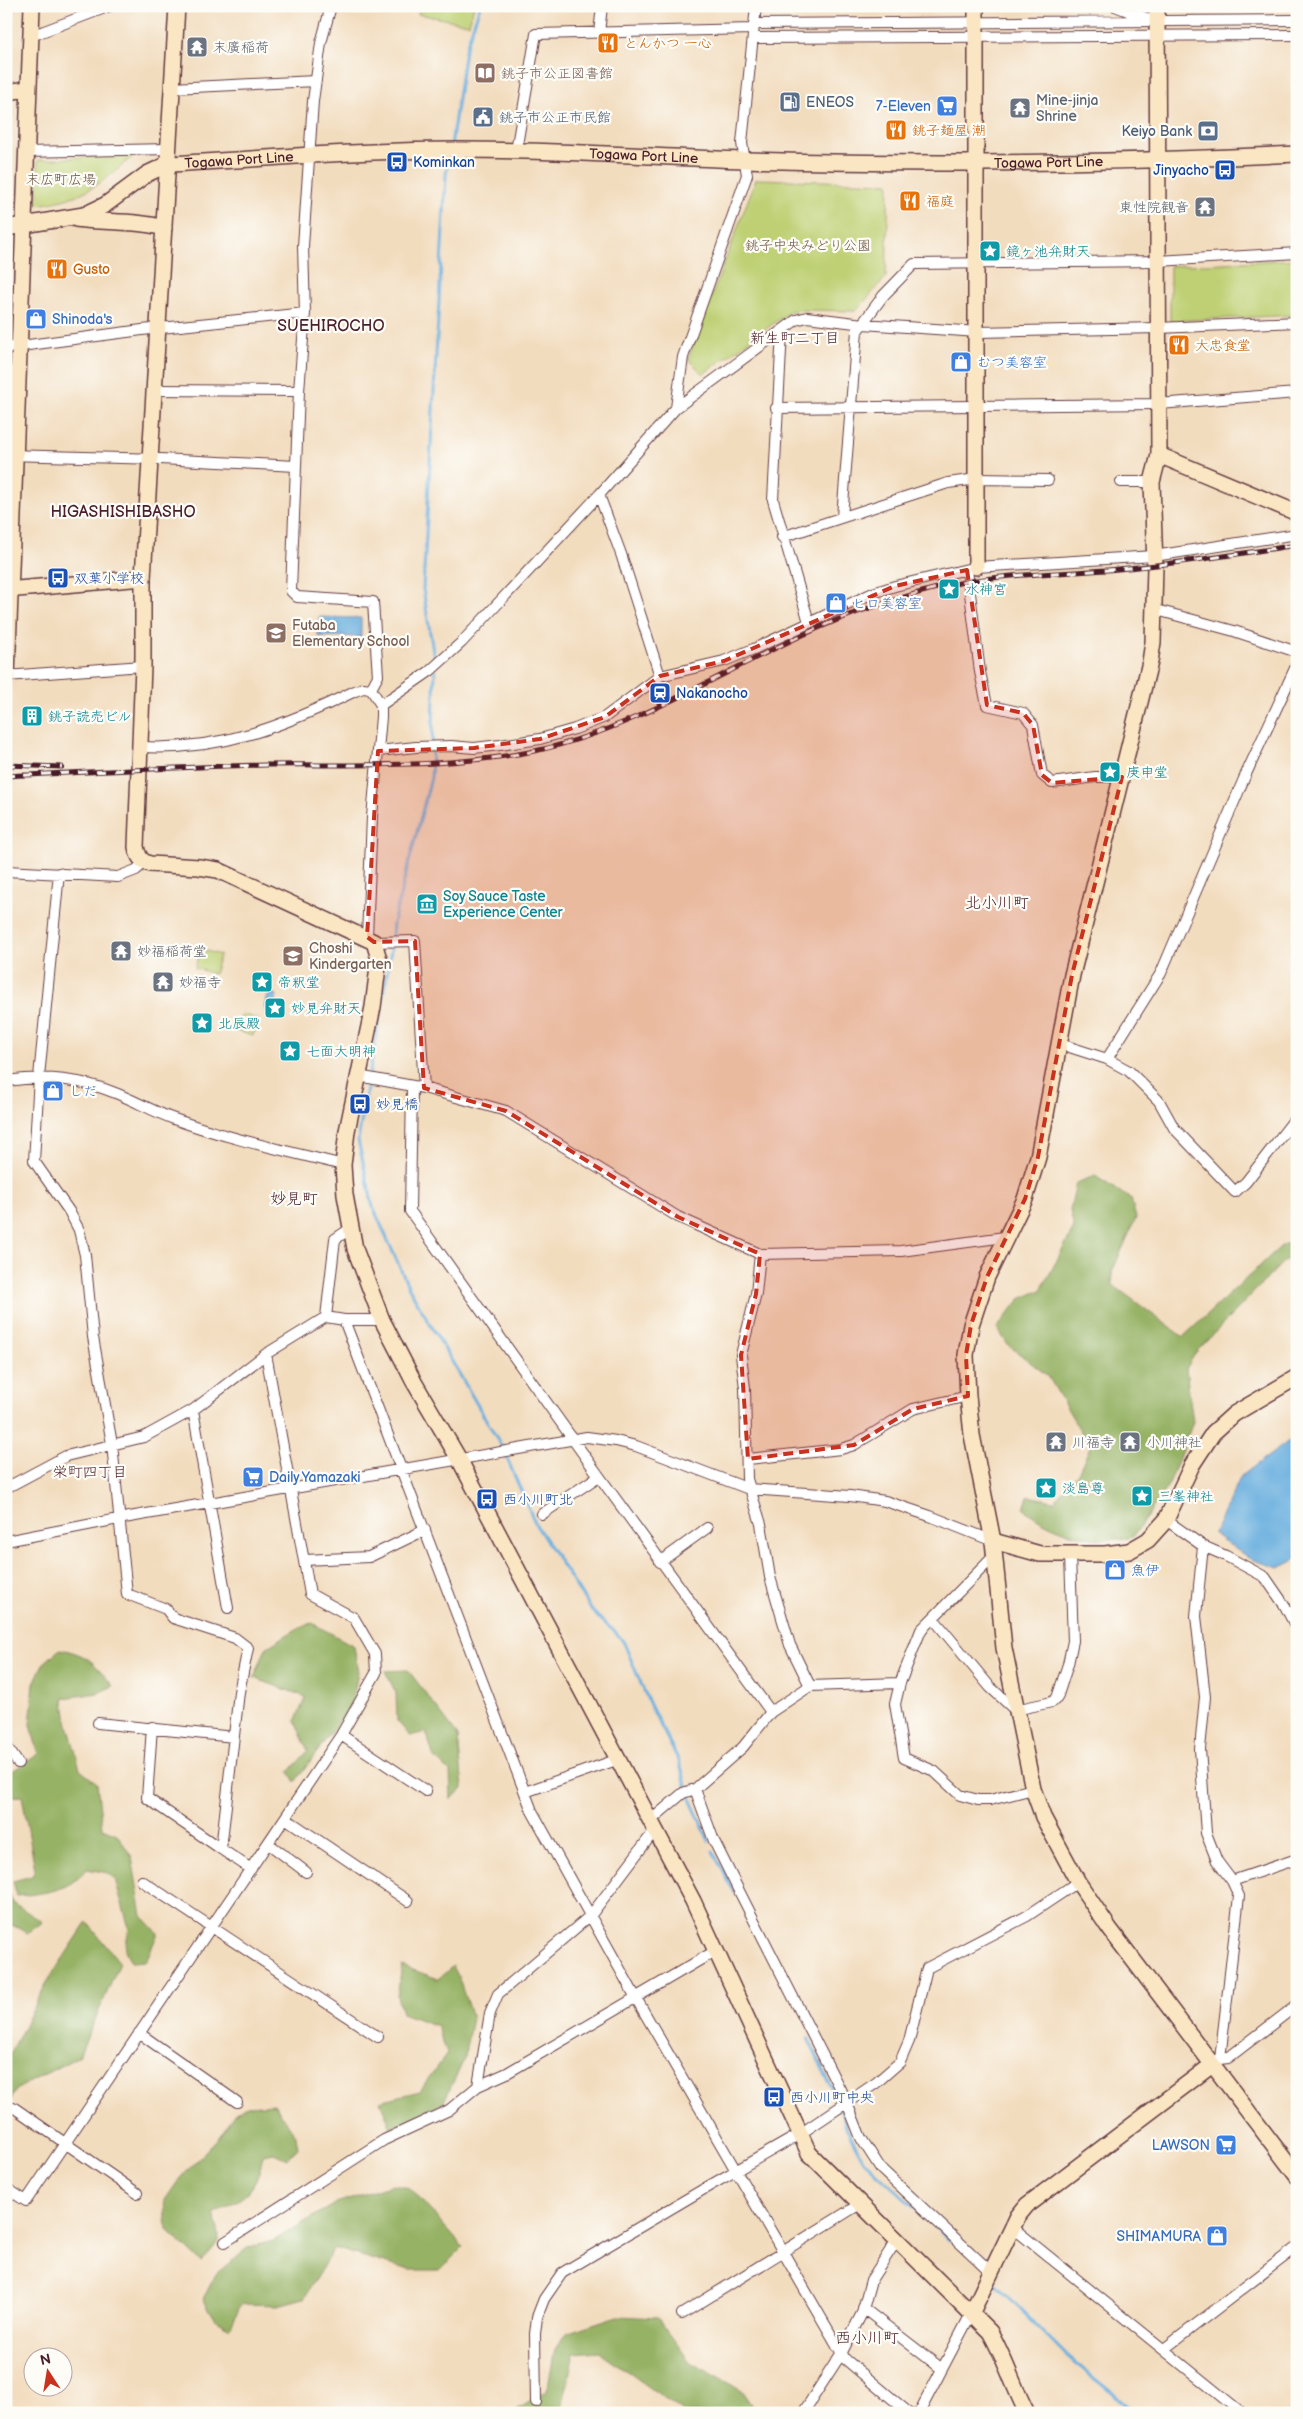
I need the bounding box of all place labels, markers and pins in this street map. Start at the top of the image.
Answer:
restaurant icon: とんかつ 一心 [596,31,620,55]
temple icon: 末廣稲荷 [185,35,209,59]
place label: とんかつ 一心 [624,35,712,52]
place label: 末廣稲荷 [213,39,269,56]
library icon: 銚子市公正図書館 [473,61,497,85]
place label: 銚子市公正図書館 [501,65,613,82]
fuel station icon: ENEOS [778,90,802,114]
place label: Mine-jinja Shrine [1036,92,1099,125]
place label: ENEOS [806,94,854,111]
supermarket icon: 7-Eleven [935,94,959,118]
temple icon: Mine-jinja Shrine [1008,96,1032,120]
place label: 7-Eleven [876,98,931,115]
public building icon: 銚子市公正市民館 [471,105,495,129]
place label: 銚子市公正市民館 [499,109,611,126]
restaurant icon: 銚子麺屋 潮 [884,118,908,142]
bank icon: Keiyo Bank [1196,119,1220,143]
place label: 銚子麺屋 潮 [912,122,986,139]
place label: Keiyo Bank [1122,123,1192,140]
bus stop icon: Kominkan [385,150,409,174]
place label: Kominkan [413,154,475,171]
bus stop icon: Jinyacho [1213,158,1237,182]
place label: Jinyacho [1153,162,1209,179]
restaurant icon: 福庭 [898,189,922,213]
place label: 福庭 [926,193,954,210]
temple icon: 東性院観音 [1193,195,1217,219]
place label: 東性院観音 [1119,199,1189,216]
place icon: 鏡ヶ池弁財天 [978,239,1002,263]
place label: 鏡ヶ池弁財天 [1006,243,1090,260]
restaurant icon: Gusto [45,257,69,281]
place label: Gusto [73,261,110,278]
shop icon: Shinoda's [24,307,48,331]
place label: Shinoda's [52,311,112,328]
restaurant icon: 大忠食堂 [1167,333,1191,357]
place label: 大忠食堂 [1195,337,1251,354]
shop icon: むつ美容室 [949,350,973,374]
place label: むつ美容室 [977,354,1047,371]
bus stop icon: 双葉小学校 [46,566,70,590]
place label: 双葉小学校 [74,570,144,587]
place icon: 水神宮 [937,577,961,601]
place label: 水神宮 [965,581,1007,598]
shop icon: ヒロ美容室 [824,591,848,615]
place label: ヒロ美容室 [852,595,922,612]
place label: Futaba Elementary School [292,617,410,650]
school or university icon: Futaba Elementary School [264,621,288,645]
station icon: Nakanocho [648,681,672,705]
place label: Nakanocho [676,685,748,702]
building icon: 銚子読売ビル [20,704,44,728]
place label: 銚子読売ビル [48,708,132,725]
place icon: 庚申堂 [1098,760,1122,784]
place label: 庚申堂 [1126,764,1168,781]
place label: Soy Sauce Taste Experience Center [443,888,564,921]
museum icon: Soy Sauce Taste Experience Center [415,892,439,916]
temple icon: 妙福稲荷堂 [109,939,133,963]
place label: Choshi Kindergarten [309,940,392,973]
place label: 妙福稲荷堂 [137,943,207,960]
school or university icon: Choshi Kindergarten [281,944,305,968]
temple icon: 妙福寺 [151,970,175,994]
place icon: 帝釈堂 [250,970,274,994]
place label: 妙福寺 [179,974,221,991]
place label: 帝釈堂 [278,974,320,991]
place icon: 妙見弁財天 [263,996,287,1020]
place label: 妙見弁財天 [291,1000,361,1017]
place icon: 北辰殿 [190,1011,214,1035]
place label: 北辰殿 [218,1015,260,1032]
place icon: 七面大明神 [278,1039,302,1063]
place label: 七面大明神 [306,1043,376,1060]
shop icon: しだ [41,1079,65,1103]
place label: しだ [69,1083,97,1100]
bus stop icon: 妙見橋 [348,1092,372,1116]
place label: 妙見橋 [376,1096,418,1113]
temple icon: 川福寺 [1044,1430,1068,1454]
temple icon: 小川神社 [1118,1430,1142,1454]
place label: 川福寺 [1072,1434,1114,1451]
place label: 小川神社 [1146,1434,1202,1451]
supermarket icon: Daily Yamazaki [241,1465,265,1489]
place label: Daily Yamazaki [269,1469,361,1486]
place icon: 淡島尊 [1034,1476,1058,1500]
place label: 淡島尊 [1062,1480,1104,1497]
place icon: 三峯神社 [1130,1484,1154,1508]
bus stop icon: 西小川町北 [475,1487,499,1511]
place label: 三峯神社 [1158,1488,1214,1505]
place label: 西小川町北 [503,1491,573,1508]
shop icon: 魚伊 [1103,1558,1127,1582]
place label: 魚伊 [1131,1562,1160,1579]
bus stop icon: 西小川町中央 [762,2085,786,2109]
place label: 西小川町中央 [790,2089,874,2106]
supermarket icon: LAWSON [1214,2133,1238,2157]
place label: LAWSON [1152,2137,1210,2154]
shop icon: SHIMAMURA [1205,2224,1229,2248]
place label: SHIMAMURA [1116,2228,1201,2245]

